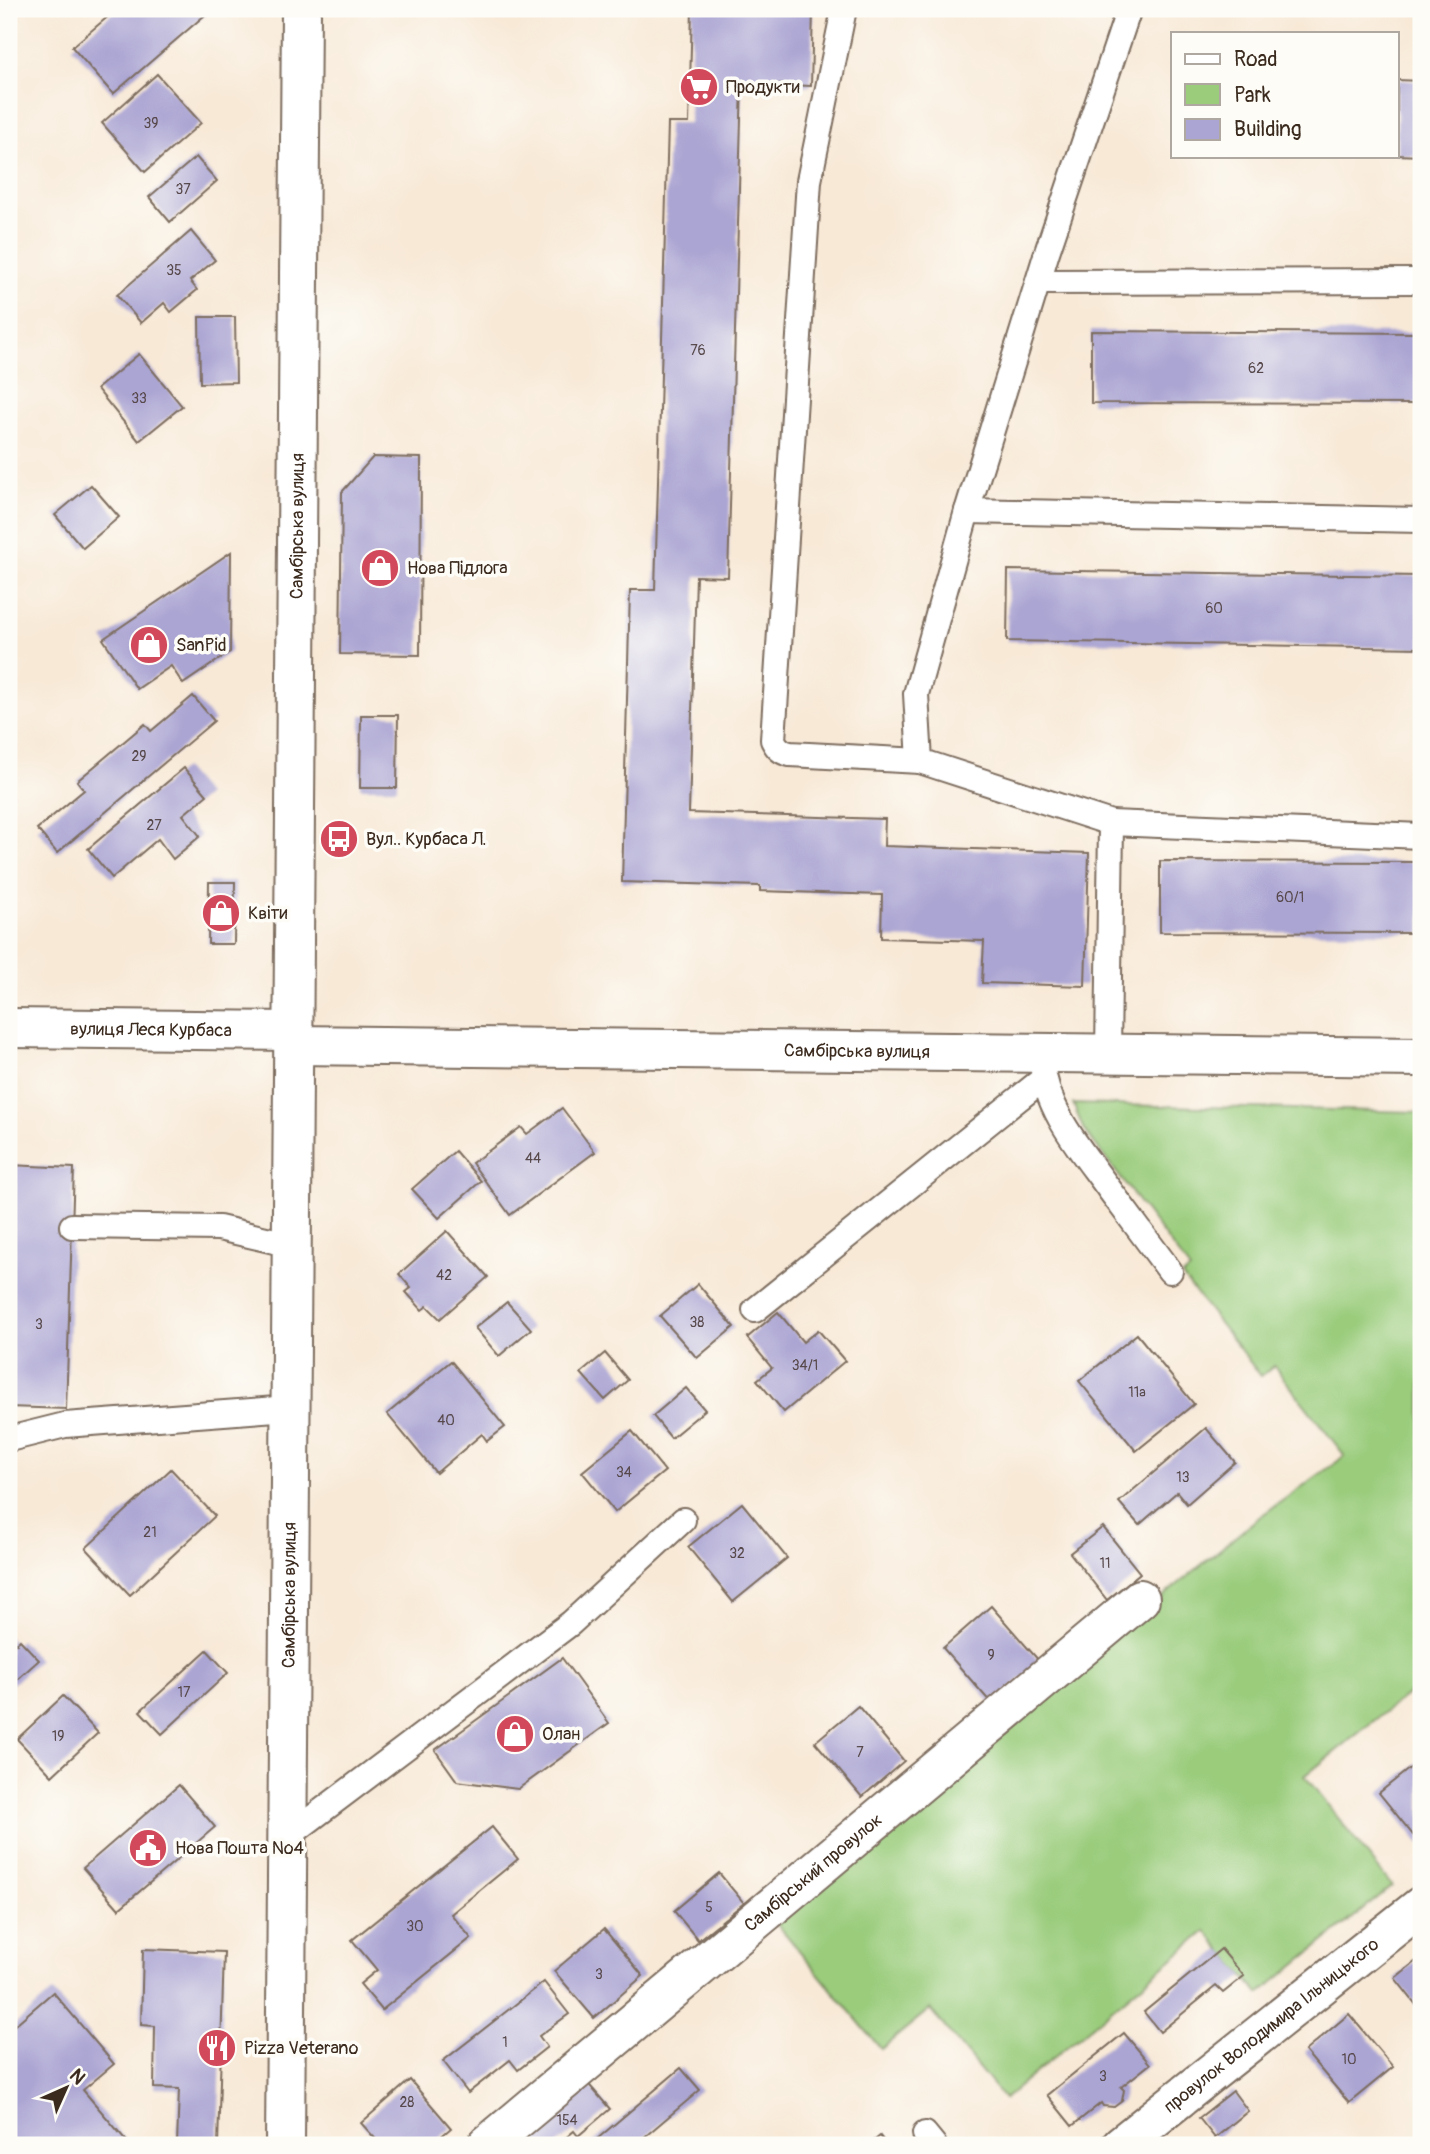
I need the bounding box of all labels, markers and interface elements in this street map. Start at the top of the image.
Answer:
legend [1171,32,1398,158]
text: Road [1234,46,1278,73]
supermarket icon: Продукти [678,66,720,108]
place label: Продукти [726,76,800,99]
text: Park [1234,82,1271,109]
house number: 39 [143,115,159,132]
text: Building [1234,116,1301,143]
house number: 37 [175,181,191,198]
house number: 35 [166,262,182,279]
house number: 76 [690,342,706,359]
house number: 62 [1248,360,1264,377]
house number: 33 [131,390,147,407]
street label: Самбірська вулиця [286,453,310,599]
shop icon: Нова Підлога [359,547,401,589]
place label: Нова Підлога [407,557,508,580]
house number: 60 [1205,600,1223,617]
shop icon: SanPid [128,624,170,666]
place label: SanPid [176,634,226,657]
house number: 29 [131,748,147,765]
house number: 27 [146,817,162,834]
bus stop icon: Вул.. Курбаса Л. [318,818,360,860]
place label: Вул.. Курбаса Л. [366,828,487,851]
house number: 60/1 [1276,889,1304,906]
shop icon: Квіти [200,892,242,934]
place label: Квіти [248,902,287,925]
street label: вулиця Леся Курбаса [70,1018,232,1042]
street label: Самбірська вулиця [784,1039,930,1064]
house number: 44 [525,1150,541,1167]
house number: 42 [436,1267,452,1284]
house number: 38 [690,1314,704,1331]
house number: 3 [35,1316,43,1333]
house number: 34/1 [792,1357,818,1374]
house number: 11а [1128,1384,1146,1401]
house number: 40 [437,1412,455,1429]
house number: 34 [616,1464,632,1481]
house number: 13 [1176,1469,1190,1486]
street label: Самбірська вулиця [278,1522,302,1668]
house number: 21 [143,1524,157,1541]
house number: 32 [729,1545,745,1562]
house number: 11 [1100,1555,1110,1572]
house number: 9 [987,1647,995,1664]
house number: 17 [178,1684,191,1701]
shop icon: Олан [494,1713,536,1755]
place label: Олан [542,1723,580,1746]
house number: 19 [52,1728,64,1745]
house number: 7 [856,1744,864,1761]
street label: Самбірський провулок [740,1808,887,1937]
public building icon: Нова Пошта №4 [127,1827,169,1869]
place label: Нова Пошта №4 [175,1837,305,1860]
house number: 5 [705,1899,713,1916]
house number: 30 [406,1918,424,1935]
street label: провулок Володимира Ільницького [1159,1933,1384,2119]
house number: 3 [595,1966,603,1983]
restaurant icon: Pizza Veterano [196,2027,238,2069]
house number: 1 [502,2034,508,2051]
place label: Pizza Veterano [244,2037,359,2060]
house number: 10 [1341,2051,1357,2068]
north arrow [32,2052,102,2122]
text: N [64,2064,90,2090]
house number: 3 [1099,2068,1107,2085]
house number: 28 [400,2094,414,2111]
house number: 154 [556,2112,578,2129]

